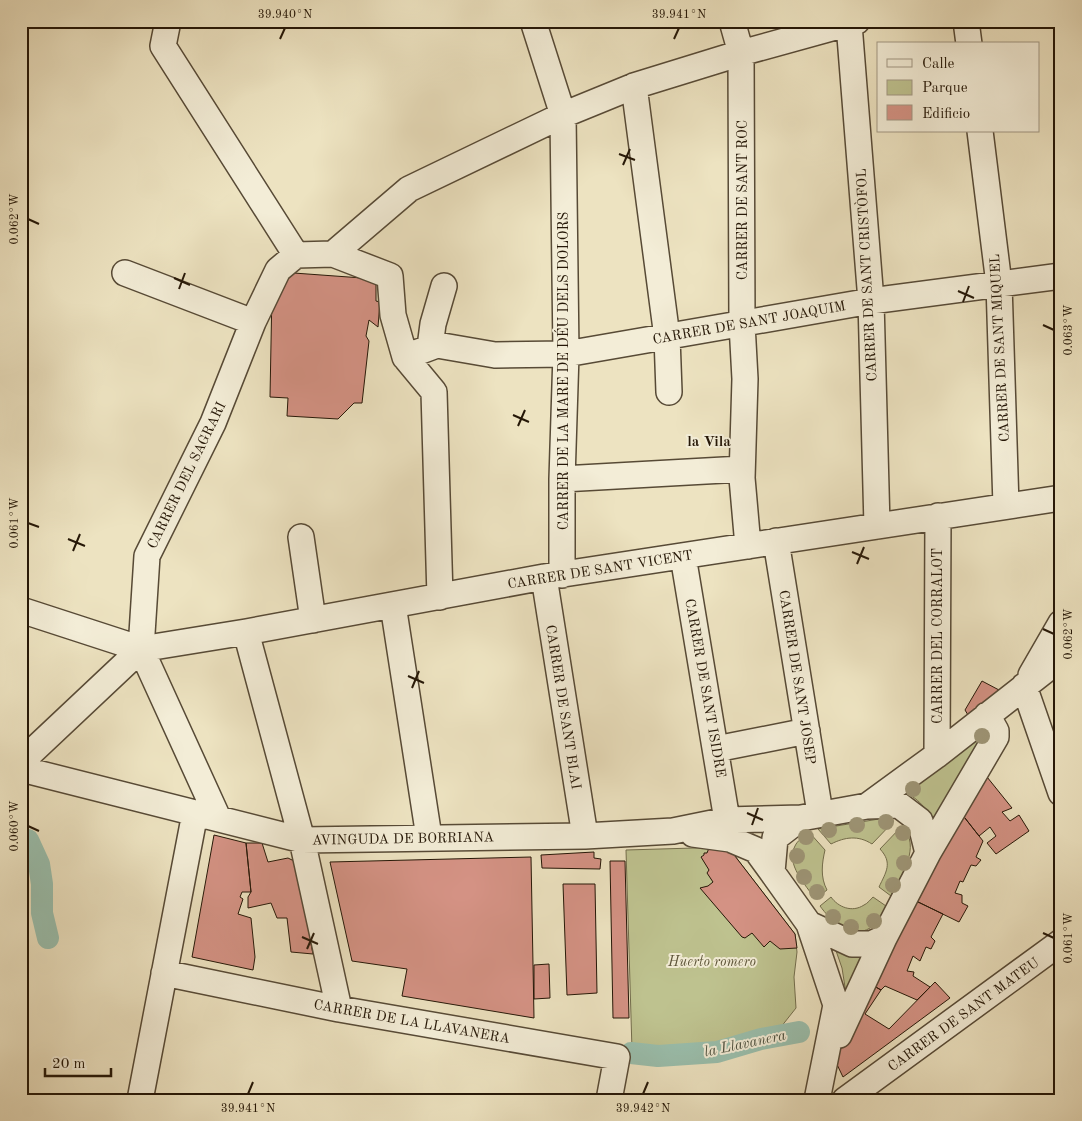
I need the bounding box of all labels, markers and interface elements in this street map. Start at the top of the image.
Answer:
text: 39.940°N [258,9,312,21]
text: 39.941°N [652,9,706,21]
legend [877,42,1040,132]
text: Calle [922,57,955,72]
text: Parque [922,81,968,96]
text: Edificio [922,107,970,122]
street label: CARRER DE SANT ROC [736,120,750,280]
street label: CARRER DE SANT CRISTÒFOL [850,168,880,382]
text: 0.062°W [9,193,21,244]
street label: CARRER DE LA MARE DE DÉU DELS DOLORS [554,212,571,530]
street label: CARRER DE SANT MIQUEL [988,254,1012,442]
street label: CARRER DE SANT JOAQUIM [652,299,847,347]
text: 0.063°W [1063,304,1075,355]
street label: CARRER DEL SAGRARI [145,400,229,551]
district label: la Vila [687,435,731,450]
text: 0.061°W [9,497,21,548]
street label: CARRER DE SANT VICENT [507,548,694,592]
street label: CARRER DEL CORRALOT [931,548,945,724]
street label: CARRER DE SANT JOSEP [776,589,818,765]
street label: CARRER DE SANT ISIDRE [682,598,728,779]
text: 0.062°W [1063,608,1075,659]
street label: CARRER DE SANT BLAI [543,624,583,790]
text: 0.060°W [9,800,21,851]
street label: AVINGUDA DE BORRIANA [312,830,495,848]
text: 0.061°W [1063,912,1075,963]
park label: Huerto romero [667,955,756,969]
street label: CARRER DE SANT MATEU [885,955,1042,1074]
street label: CARRER DE LA LLAVANERA [312,998,511,1046]
water label: la Llavanera [703,1028,788,1060]
scale bar [45,1046,111,1078]
text: 20 m [52,1057,86,1072]
text: 39.941°N [221,1103,275,1115]
text: 39.942°N [616,1103,670,1115]

